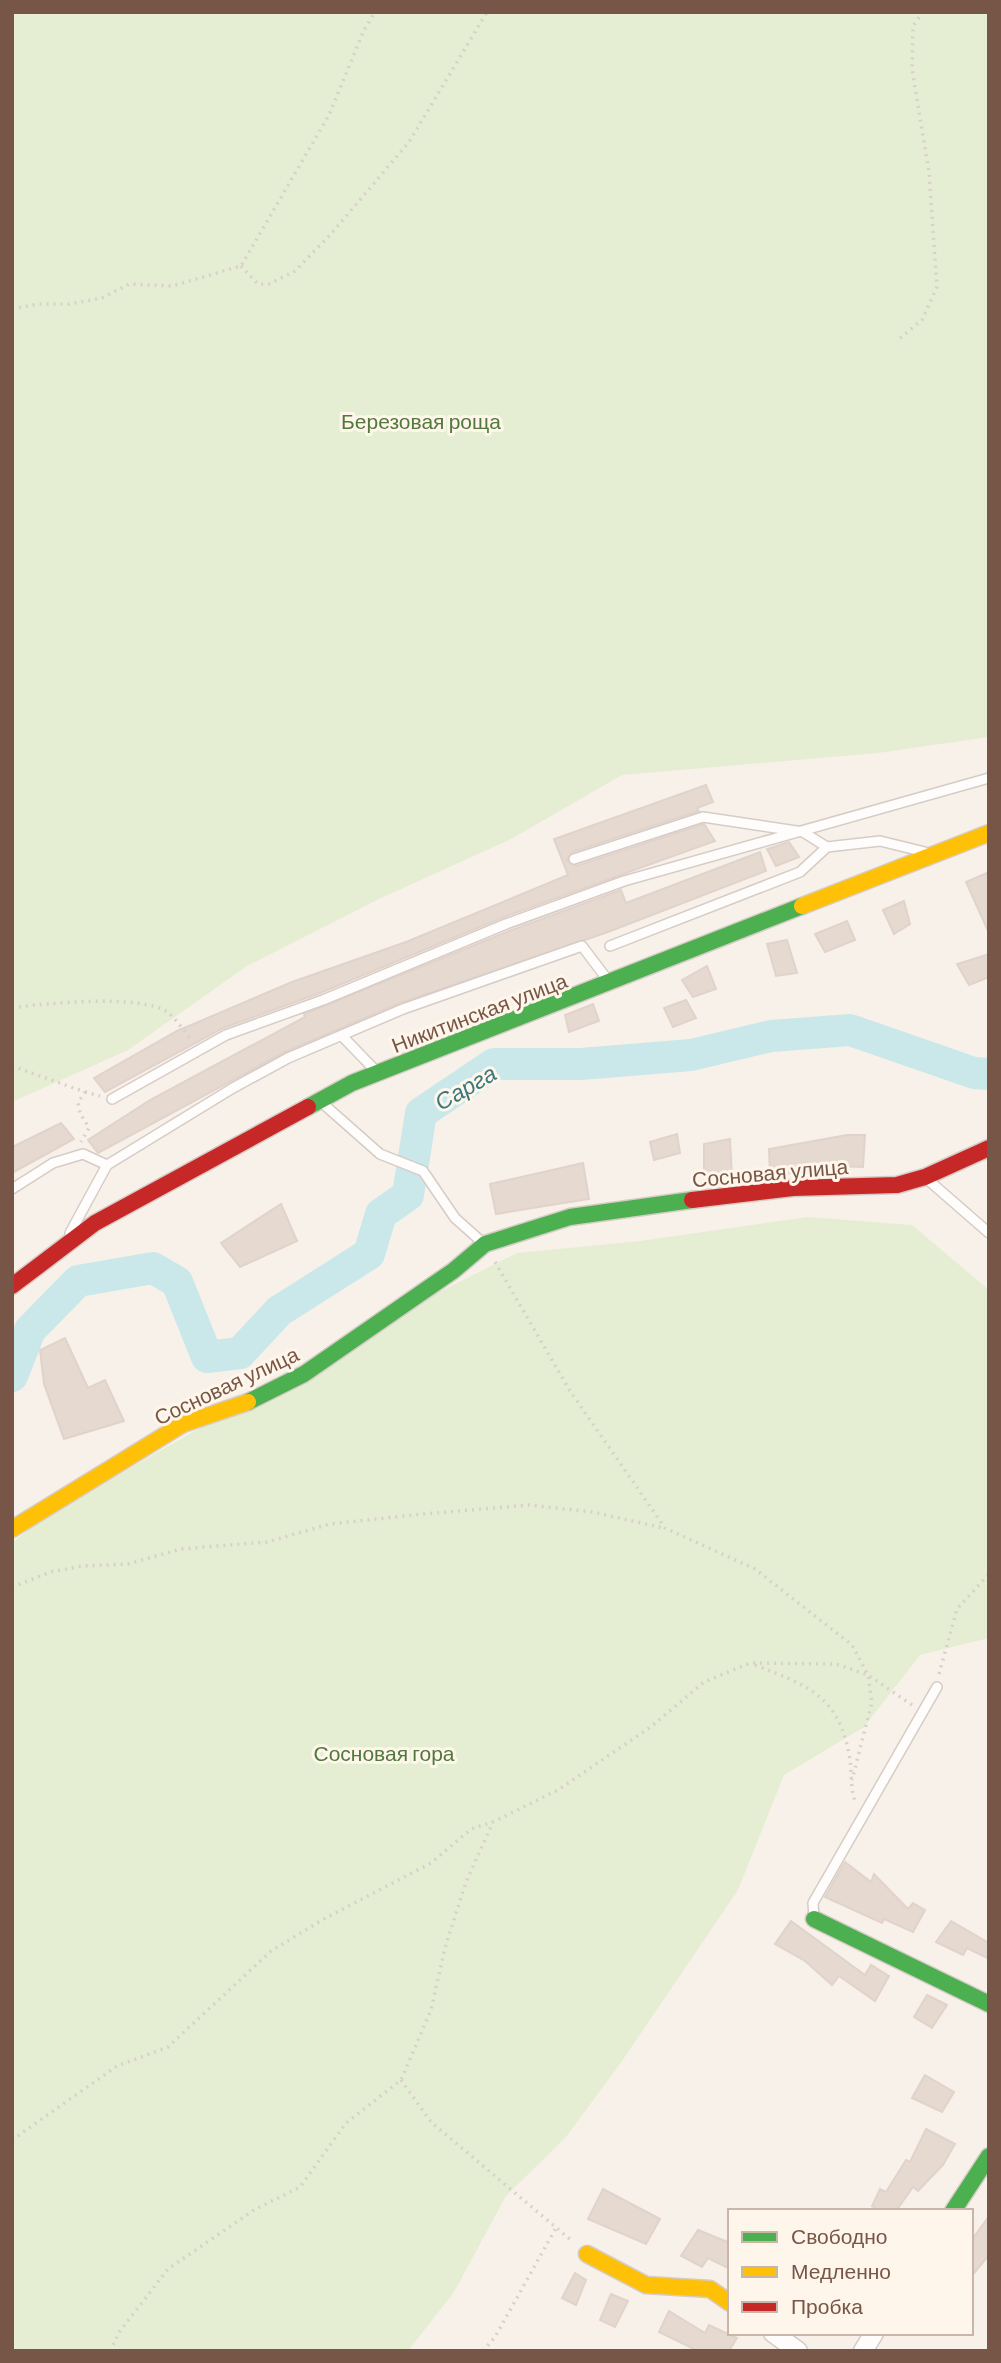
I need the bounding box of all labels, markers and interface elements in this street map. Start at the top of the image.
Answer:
park label: Березовая роща [341,408,501,433]
street label: Никитинская улица [388,967,571,1057]
water label: Сарга [429,1058,501,1116]
street label: Сосновая улица [691,1153,849,1191]
street label: Сосновая улица [150,1340,302,1429]
park label: Сосновая гора [313,1740,455,1765]
legend [728,2209,973,2335]
text: Свободно [791,2223,888,2248]
text: Медленно [791,2258,891,2283]
text: Пробка [791,2293,863,2318]

